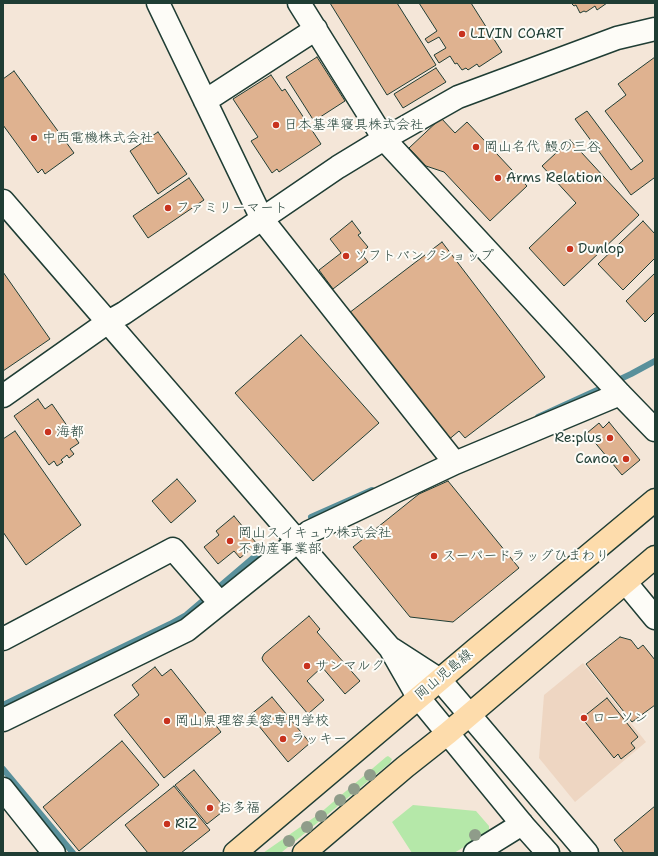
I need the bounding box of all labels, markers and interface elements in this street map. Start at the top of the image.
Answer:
place label: LIVIN COART [470,26,564,42]
marker: LIVIN COART [457,29,467,39]
place label: 日本基準寝具株式会社 [284,117,424,133]
marker: 日本基準寝具株式会社 [271,120,281,130]
place label: 中西電機株式会社 [42,130,154,146]
marker: 中西電機株式会社 [29,133,39,143]
place label: 岡山名代 鰻の三谷 [484,139,601,155]
marker: 岡山名代 鰻の三谷 [471,142,481,152]
place label: Arms Relation [506,170,602,186]
marker: Arms Relation [493,173,503,183]
place label: ファミリーマート [176,200,288,216]
marker: ファミリーマート [163,203,173,213]
place label: Dunlop [578,241,624,257]
marker: Dunlop [565,244,575,254]
place label: ソフトバンクショップ [354,248,494,264]
marker: ソフトバンクショップ [341,251,351,261]
place label: 海都 [56,424,84,440]
marker: 海都 [43,427,53,437]
place label: Re:plus [555,430,602,446]
marker: Re:plus [605,433,615,443]
place label: Canoa [575,451,618,467]
marker: Canoa [621,454,631,464]
place label: 岡山スイキュウ株式会社 不動産事業部 [238,525,392,558]
marker: 岡山スイキュウ株式会社 不動産事業部 [225,536,235,546]
place label: スーパードラッグひまわり [442,548,609,564]
marker: スーパードラッグひまわり [429,551,439,561]
street label: 岡山児島線 [412,646,476,704]
place label: サンマルク [315,658,385,674]
marker: サンマルク [302,661,312,671]
place label: ローソン [592,710,648,726]
place label: 岡山県理容美容専門学校 [175,713,329,729]
marker: ローソン [579,713,589,723]
marker: 岡山県理容美容専門学校 [162,716,172,726]
place label: ラッキー [291,731,347,747]
marker: ラッキー [278,734,288,744]
place label: お多福 [218,800,260,816]
marker: お多福 [205,803,215,813]
place label: RiZ [175,816,197,832]
marker: RiZ [162,819,172,829]

